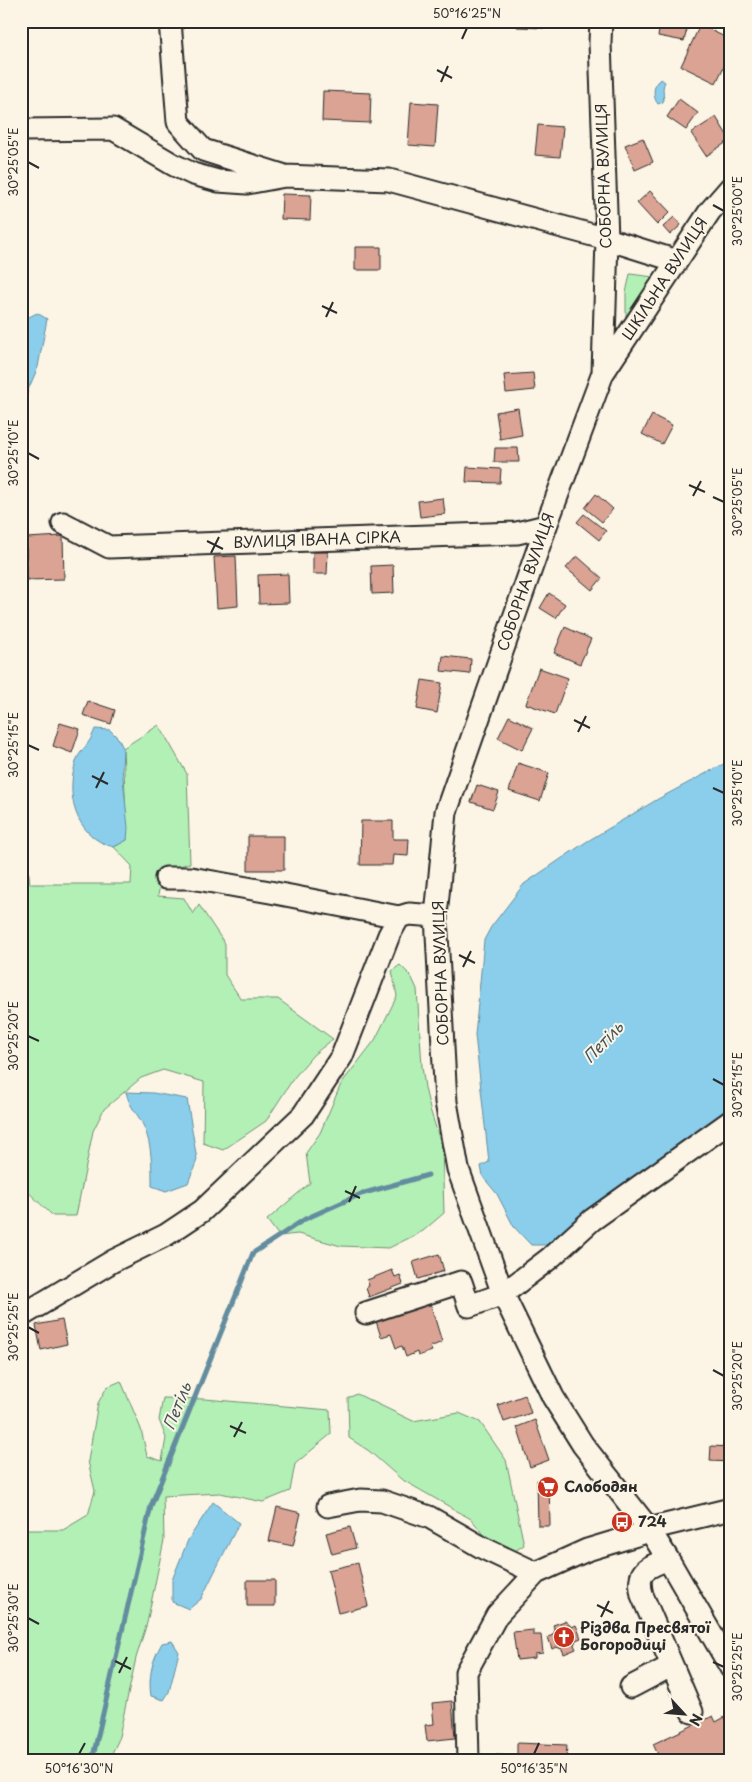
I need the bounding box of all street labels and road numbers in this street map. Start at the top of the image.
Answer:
street label: СОБОРНА ВУЛИЦЯ [588,103,617,249]
street label: ШКІЛЬНА ВУЛИЦЯ [615,212,712,344]
street label: СОБОРНА ВУЛИЦЯ [490,509,559,654]
street label: ВУЛИЦЯ ІВАНА СІРКА [233,524,401,553]
street label: СОБОРНА ВУЛИЦЯ [425,900,454,1046]

